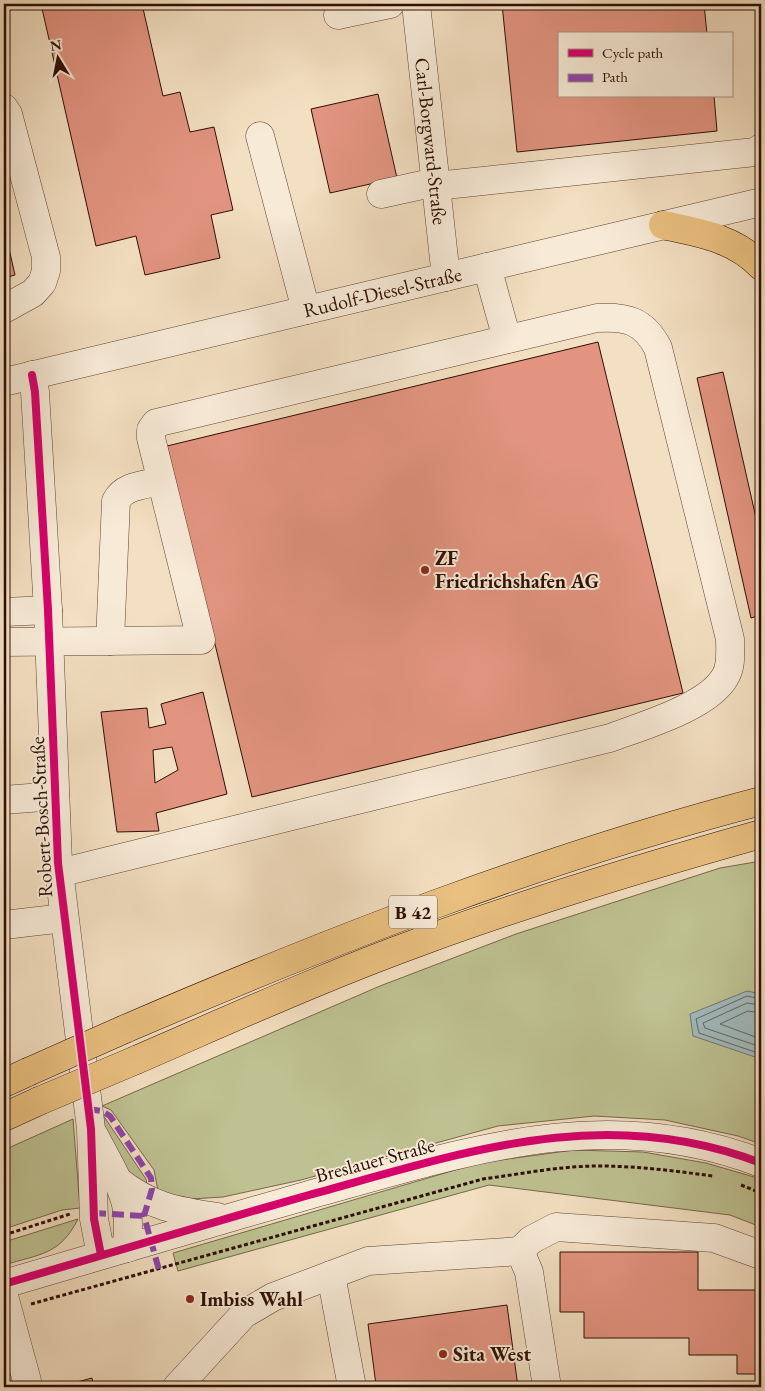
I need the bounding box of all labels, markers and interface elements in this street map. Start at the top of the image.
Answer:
north arrow [32,32,82,82]
legend [558,32,732,98]
text: N [49,35,64,55]
text: Cycle path [602,43,664,62]
street label: Carl-Borgward-Straße [409,56,453,226]
text: Path [602,67,628,86]
street label: Rudolf-Diesel-Straße [301,261,464,323]
place label: ZF Friedrichshafen AG [435,545,599,594]
marker: ZF Friedrichshafen AG [419,564,431,576]
street label: Robert-Bosch-Straße [24,736,58,898]
road number: B 42 [389,896,437,929]
street label: Breslauer Straße [312,1132,438,1188]
place label: Imbiss Wahl [200,1286,303,1312]
marker: Imbiss Wahl [184,1293,196,1305]
place label: Sita West [453,1341,531,1367]
marker: Sita West [437,1348,449,1360]

